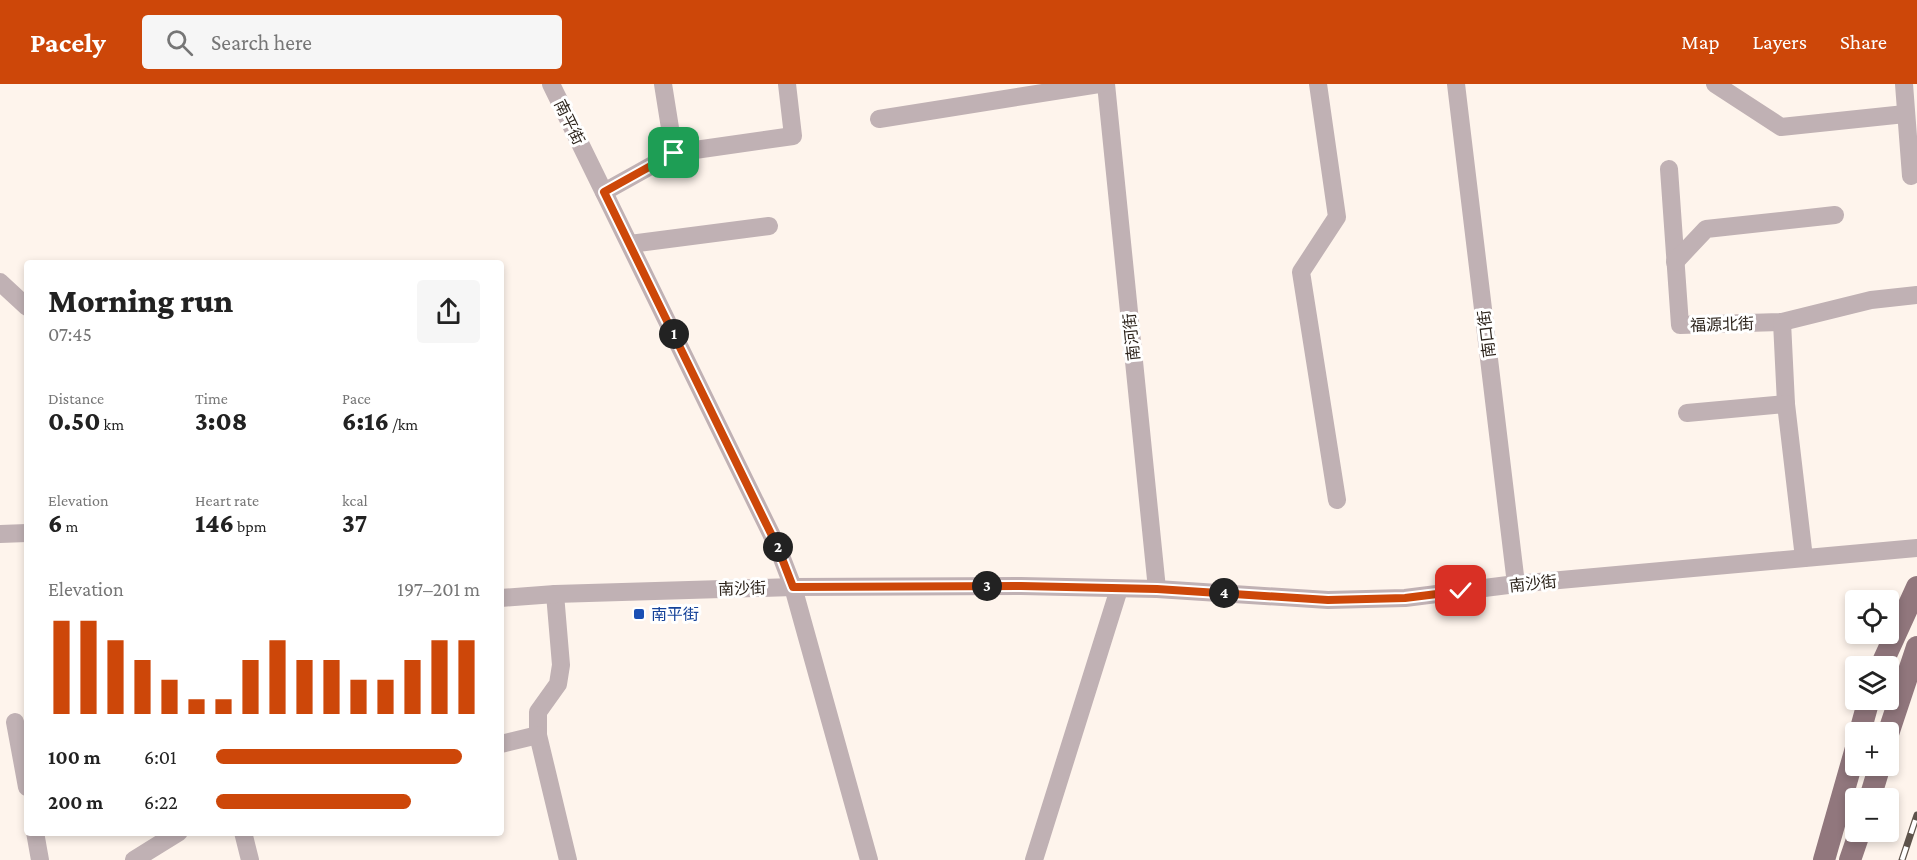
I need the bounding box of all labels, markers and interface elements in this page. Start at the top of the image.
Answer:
search box [142,15,562,69]
icon: search [163,26,196,59]
text: Pacely [30,27,106,58]
text: Search here [211,30,312,55]
text: Map [1681,30,1720,54]
text: Layers [1753,30,1807,54]
text: Share [1840,30,1887,54]
street label: 南平街 [551,97,588,148]
pin [648,127,699,178]
icon: arrive [657,136,690,169]
button: share [417,280,480,343]
text: Morning run [48,282,233,319]
street label: 南口街 [1475,309,1498,359]
street label: 南河街 [1121,312,1142,362]
street label: 福源北街 [1690,315,1754,334]
pin: 1 [659,319,689,349]
text: 07:45 [48,323,92,345]
text: 1 [671,325,677,342]
text: Distance [48,390,104,407]
text: Time [195,390,228,407]
text: Pace [342,390,371,407]
text: 0.50 [48,407,100,436]
text: 3:08 [195,407,247,436]
text: 6:16 [342,407,389,436]
text: km [100,416,124,433]
text: /km [389,416,418,433]
text: Elevation [48,492,109,509]
text: Heart rate [195,492,259,509]
text: kcal [342,492,368,509]
text: 6 [48,509,63,538]
text: 146 [195,509,234,538]
text: 37 [342,509,367,538]
text: m [63,518,78,535]
text: bpm [234,518,267,535]
pin: 2 [763,532,793,562]
text: 2 [774,538,782,555]
pin [1435,565,1486,616]
pin: 3 [972,571,1002,601]
street label: 南沙街 [1508,573,1558,594]
icon: check [1444,574,1477,607]
text: 3 [983,577,991,594]
text: Elevation [48,578,124,600]
text: 197–201 m [397,578,480,600]
pin: 4 [1209,578,1239,608]
street label: 南沙街 [718,579,766,598]
text: 4 [1220,584,1228,601]
map controls [1845,590,1899,842]
button: locate [1845,590,1899,644]
place label: 南平街 [651,606,699,623]
marker: 南平街 [632,607,646,621]
button: layers [1845,656,1899,710]
button: + [1845,722,1899,776]
text: 100 m [48,746,101,768]
text: 6:01 [144,746,177,768]
button: − [1845,788,1899,842]
text: 200 m [48,791,103,813]
text: 6:22 [144,791,178,813]

